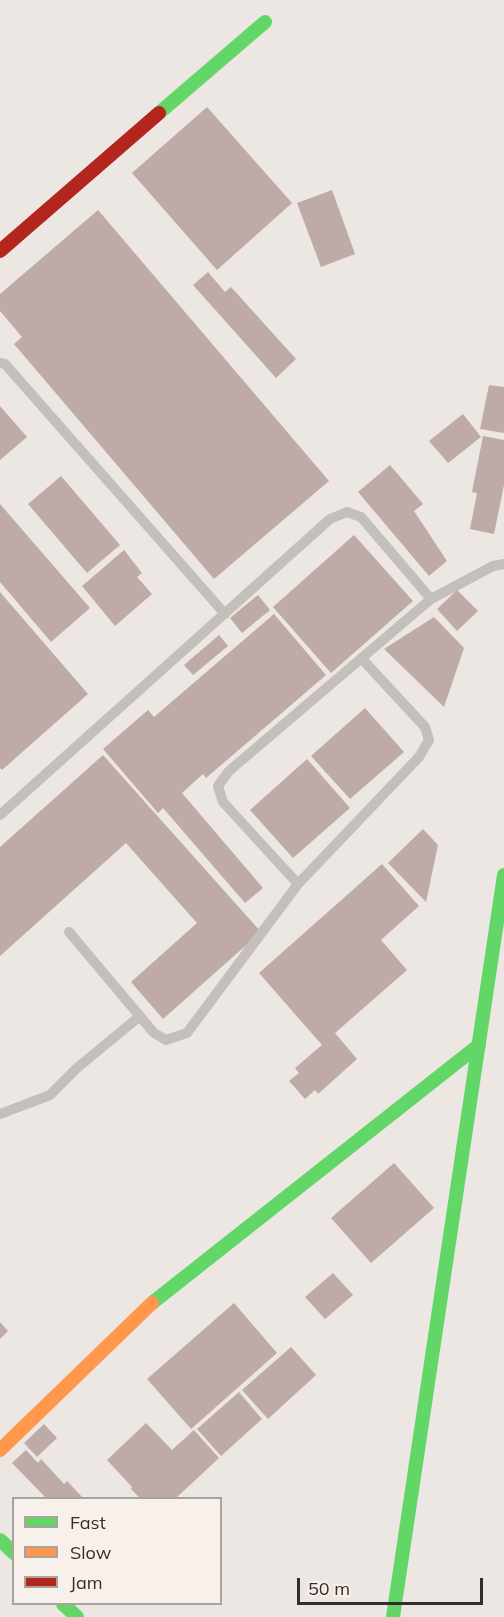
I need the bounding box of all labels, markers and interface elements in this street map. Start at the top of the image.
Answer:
legend [12,1497,222,1605]
text: Fast [70,1511,106,1534]
text: Slow [70,1541,111,1564]
scale bar [300,1566,486,1604]
text: Jam [70,1571,103,1594]
text: 50 m [308,1577,350,1600]

